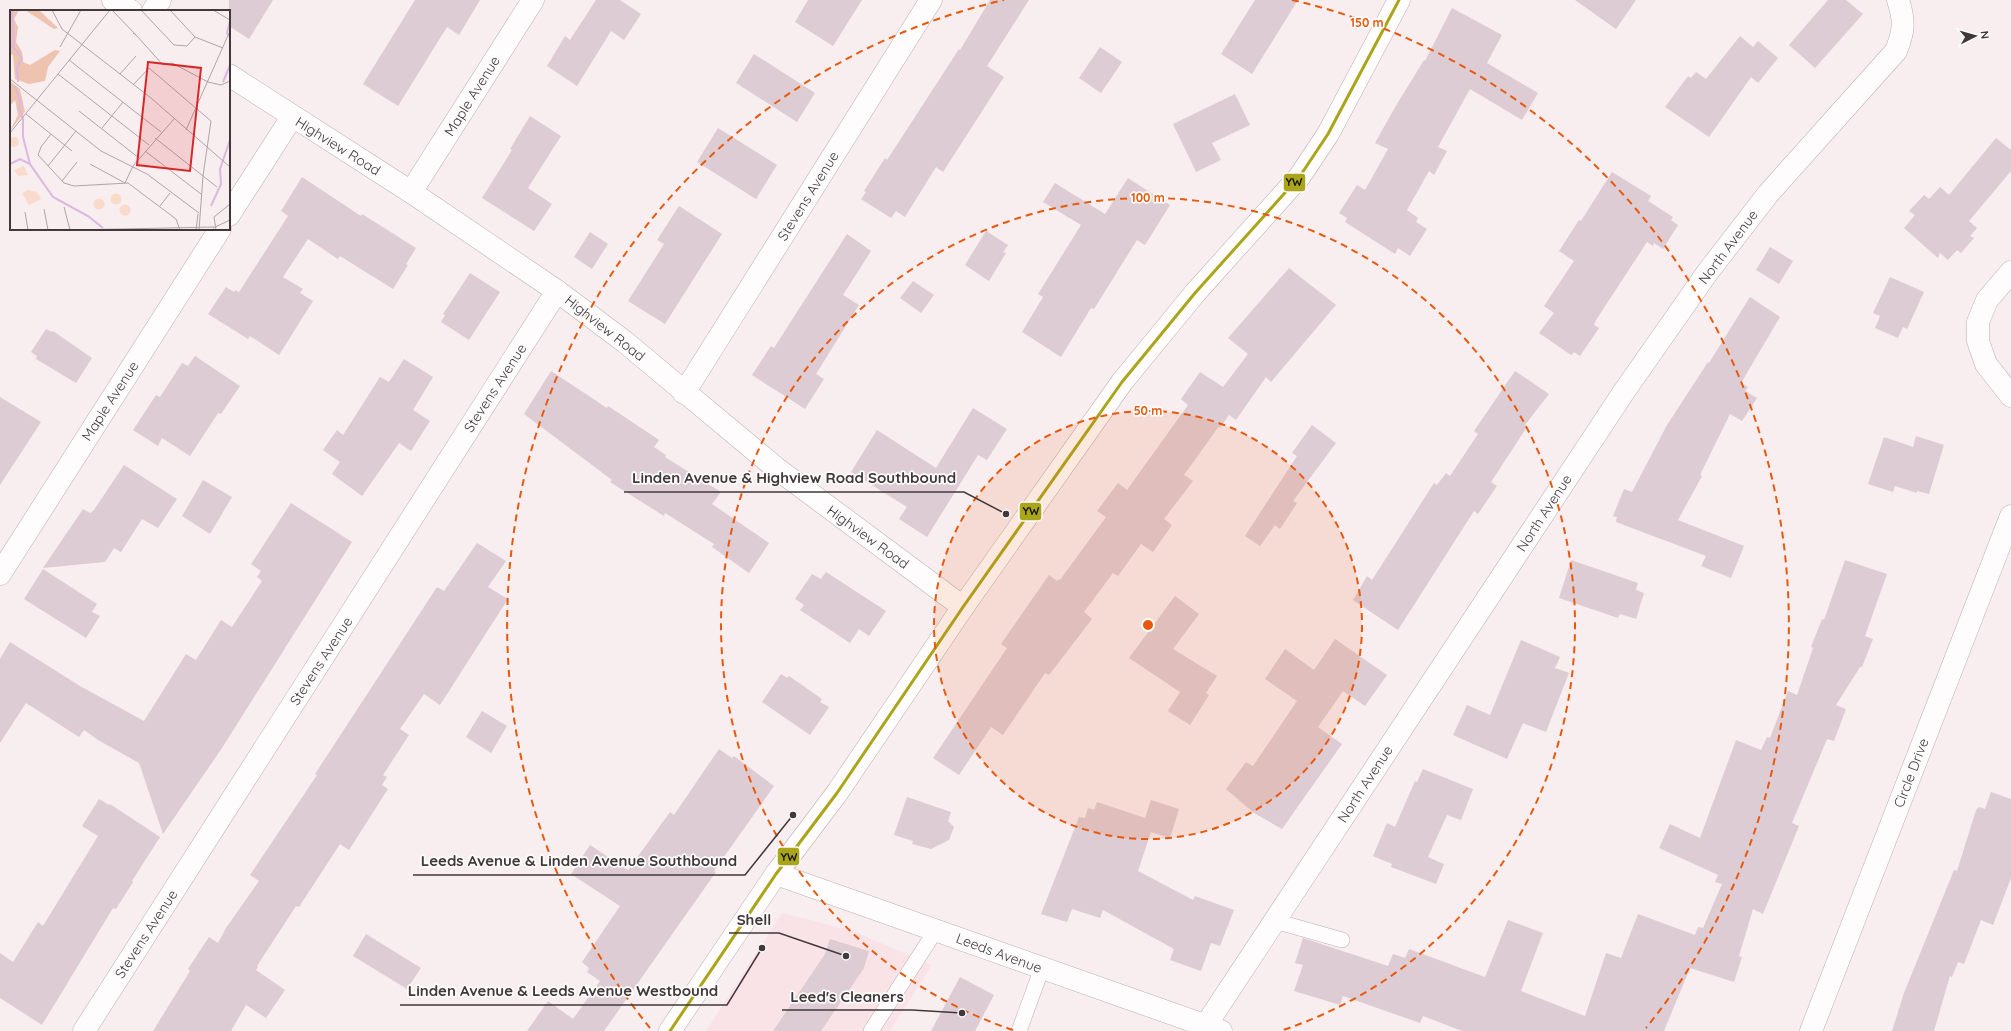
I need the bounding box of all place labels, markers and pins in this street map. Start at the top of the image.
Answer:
callout: Linden Avenue & Highview Road Southbound [624,465,964,492]
centre of rings [1141,618,1155,632]
callout: Leeds Avenue & Linden Avenue Southbound [413,848,745,875]
callout: Shell [729,906,779,933]
callout: Linden Avenue & Leeds Avenue Westbound [400,978,727,1005]
callout: Leed's Cleaners [782,983,912,1010]

